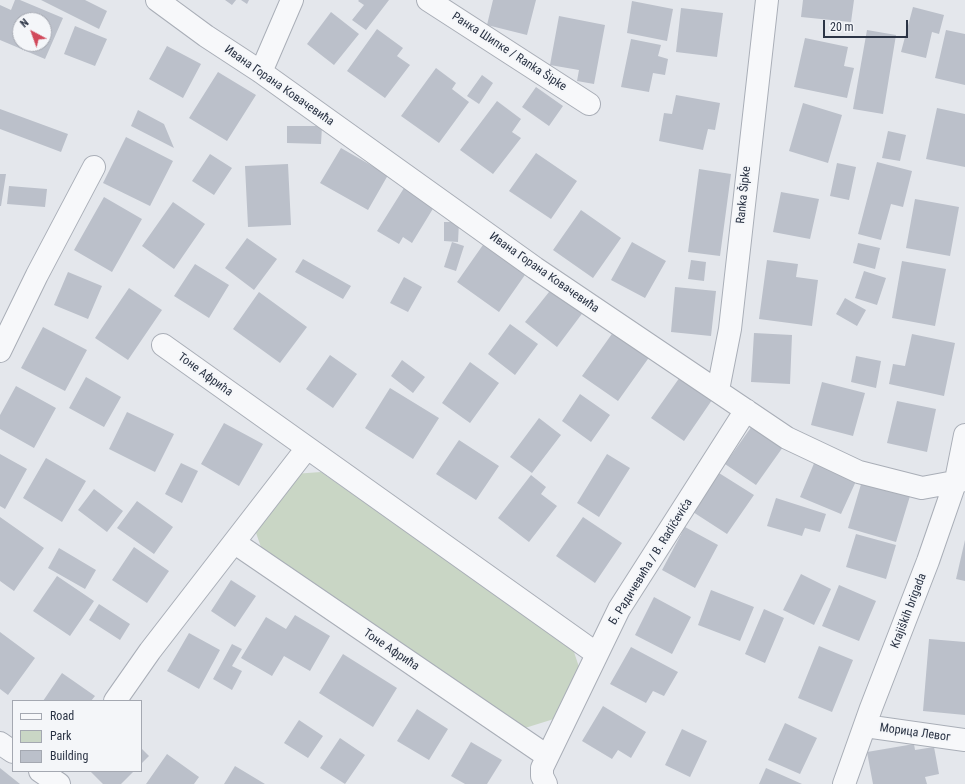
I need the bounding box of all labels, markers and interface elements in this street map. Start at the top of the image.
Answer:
street label: Ранка Шипке / Ranka Šipke [449,10,569,94]
north arrow [12,12,52,52]
scale bar [825,12,910,38]
text: N [18,16,31,30]
text: 20 m [830,20,854,34]
street label: Ивана Горана Ковачевића [221,43,337,129]
street label: Ranka Šipke [734,166,754,224]
street label: Ивана Горана Ковачевића [486,230,602,316]
street label: Тоне Афрића [175,350,235,400]
street label: Б. Радичевића / B. Radičevića [606,496,696,628]
street label: Krajiških brigada [888,572,930,650]
street label: Тоне Афрића [360,626,422,674]
legend [12,700,142,772]
text: Road [50,709,74,723]
street label: Морица Левог [879,721,951,745]
text: Park [50,729,71,743]
text: Building [50,749,88,763]

